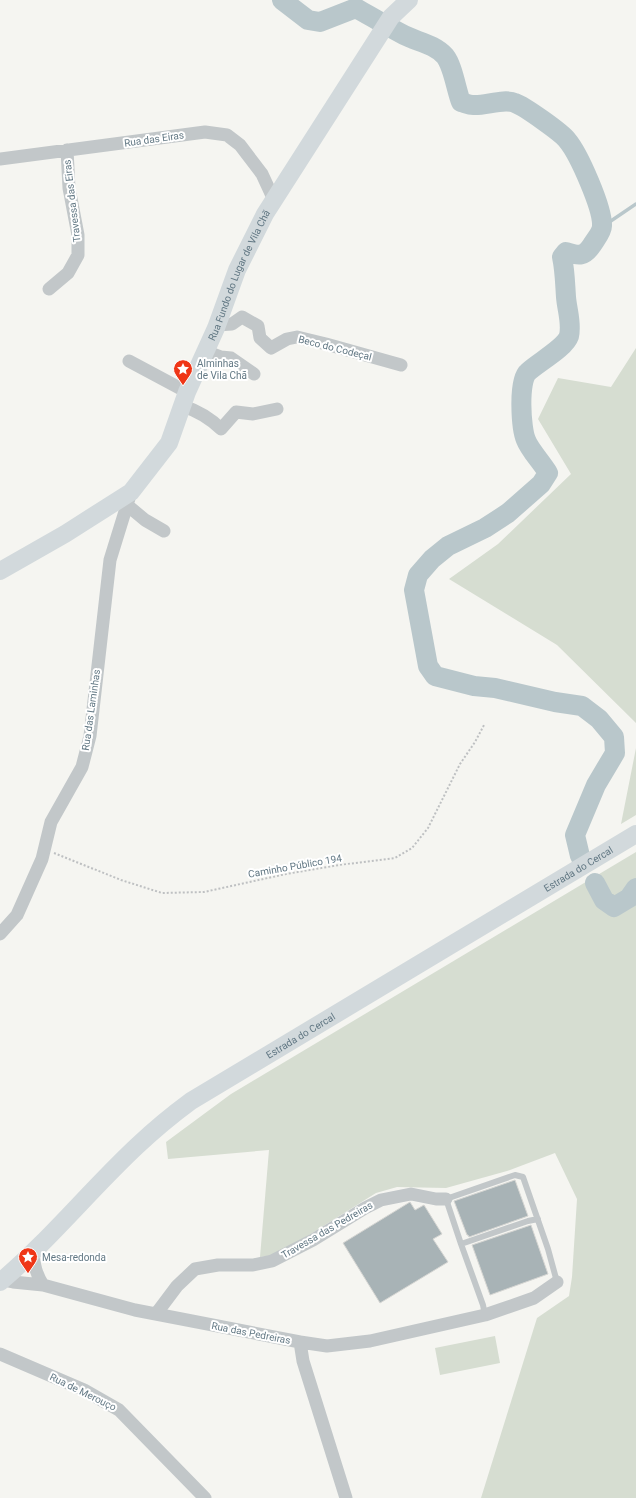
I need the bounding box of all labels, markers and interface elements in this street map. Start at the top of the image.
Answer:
street label: Rua das Eiras [123,129,185,149]
street label: Travessa das Eiras [61,159,83,243]
street label: Rua Fundo do Lugar de Vila Chã [206,208,272,342]
street label: Beco do Codeçal [297,334,373,362]
place icon: Alminhas de Vila Chã [172,358,194,386]
place label: Alminhas de Vila Chã [197,358,247,381]
street label: Rua das Laminhas [80,669,102,751]
street label: Estrada do Cercal [542,844,615,894]
street label: Caminho Público 194 [247,852,343,880]
street label: Estrada do Cercal [264,1010,337,1060]
street label: Travessa das Pedreiras [280,1199,374,1261]
place icon: Mesa-redonda [17,1246,39,1274]
place label: Mesa-redonda [42,1252,106,1263]
street label: Rua das Pedreiras [211,1320,291,1346]
street label: Rua de Merouço [48,1371,118,1413]

